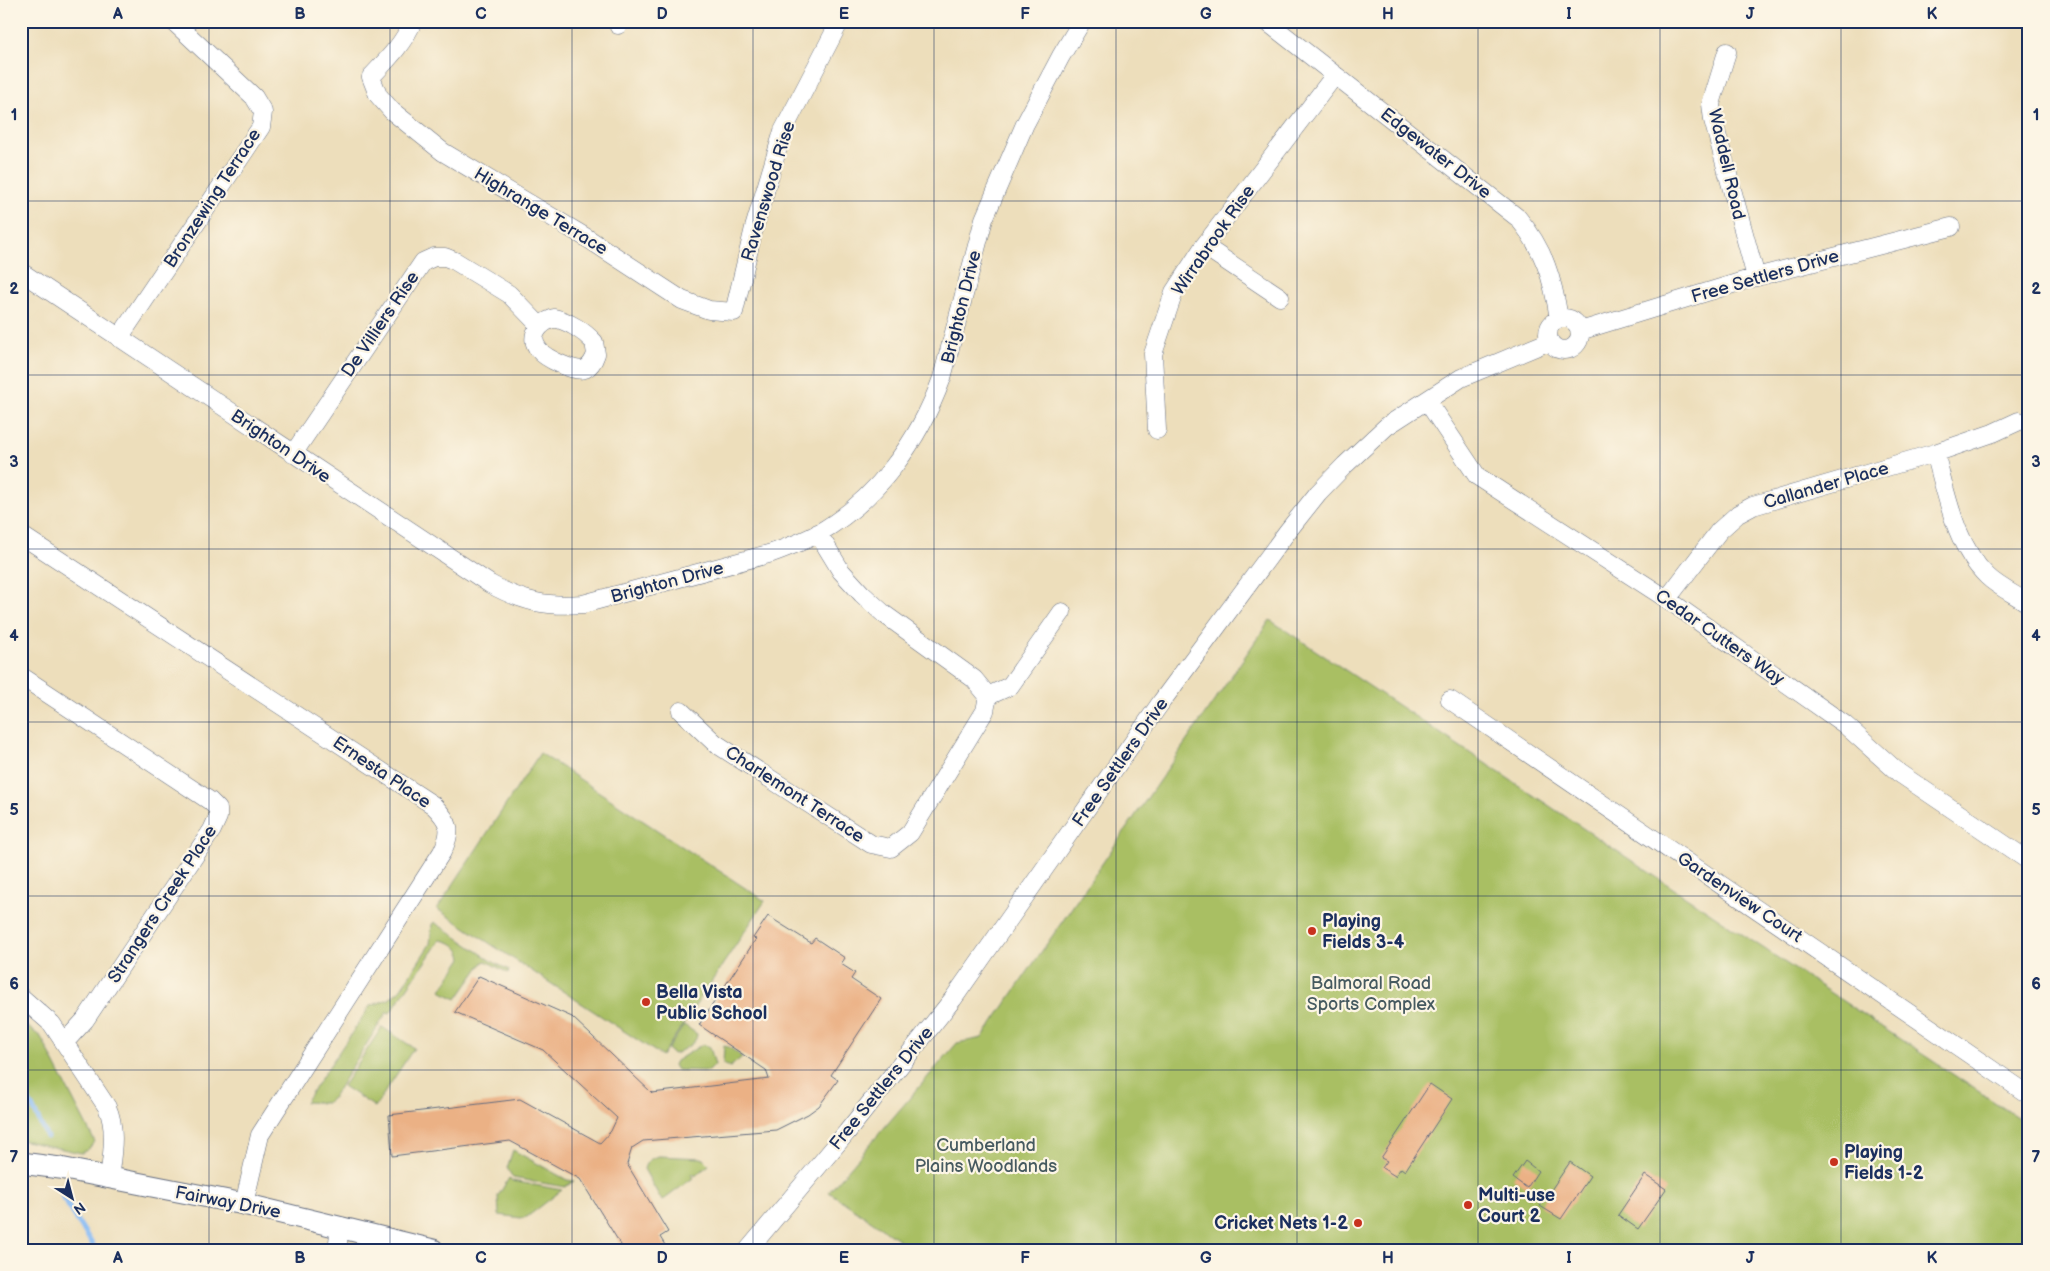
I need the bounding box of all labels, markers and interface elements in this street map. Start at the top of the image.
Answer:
text: A [112,5,123,24]
text: B [294,5,306,24]
text: C [475,5,487,24]
text: D [656,5,668,24]
text: E [839,5,849,24]
text: F [1020,5,1030,24]
text: G [1200,5,1212,24]
text: H [1382,5,1394,24]
text: I [1566,5,1572,24]
text: J [1746,5,1755,24]
text: K [1927,5,1938,24]
street label: Edgewater Drive [1376,104,1496,203]
text: 1 [11,106,17,125]
text: 1 [2033,106,2039,125]
street label: Waddell Road [1704,107,1749,222]
street label: Ravenswood Rise [737,118,800,264]
street label: Bronzewing Terrace [160,124,265,272]
street label: Highrange Terrace [470,163,612,260]
street label: Wirrabrook Rise [1168,181,1259,299]
street label: Free Settlers Drive [1689,245,1842,308]
street label: Brighton Drive [937,248,986,366]
street label: De Villiers Rise [337,267,424,381]
text: 2 [9,280,19,299]
text: 2 [2031,280,2041,299]
street label: Brighton Drive [227,405,335,488]
text: 3 [9,453,19,472]
text: 3 [2031,453,2041,472]
street label: Callander Place [1761,457,1891,513]
street label: Brighton Drive [608,557,726,608]
street label: Cedar Cutters Way [1651,585,1789,690]
text: 4 [9,627,19,646]
text: 4 [2031,627,2041,646]
street label: Free Settlers Drive [1068,694,1173,831]
street label: Ernesta Place [329,732,435,813]
street label: Charlemont Terrace [721,742,869,847]
text: 5 [9,801,19,820]
text: 5 [2031,801,2041,820]
street label: Strangers Creek Place [104,821,221,987]
street label: Gardenview Court [1673,848,1807,947]
place label: Playing Fields 3-4 [1322,911,1405,953]
marker: Playing Fields 3-4 [1306,925,1318,937]
park label: Balmoral Road Sports Complex [1307,973,1436,1015]
text: 6 [9,975,19,994]
text: 6 [2031,975,2041,994]
place label: Bella Vista Public School [656,982,767,1024]
marker: Bella Vista Public School [640,996,652,1008]
street label: Free Settlers Drive [825,1022,938,1154]
park label: Cumberland Plains Woodlands [915,1135,1057,1177]
place label: Playing Fields 1-2 [1844,1142,1924,1184]
text: 7 [10,1148,19,1167]
text: 7 [2032,1148,2041,1167]
marker: Playing Fields 1-2 [1828,1156,1840,1168]
north arrow [48,1174,98,1224]
street label: Fairway Drive [173,1182,283,1223]
place label: Multi-use Court 2 [1478,1185,1555,1227]
text: N [70,1198,89,1218]
marker: Multi-use Court 2 [1462,1199,1474,1211]
place label: Cricket Nets 1-2 [1214,1213,1348,1234]
marker: Cricket Nets 1-2 [1352,1217,1364,1229]
text: A [112,1249,123,1268]
text: B [294,1249,306,1268]
text: C [475,1249,487,1268]
text: D [656,1249,668,1268]
text: E [839,1249,849,1268]
text: F [1020,1249,1030,1268]
text: G [1200,1249,1212,1268]
text: H [1382,1249,1394,1268]
text: I [1566,1249,1572,1268]
text: J [1746,1249,1755,1268]
text: K [1927,1249,1938,1268]

